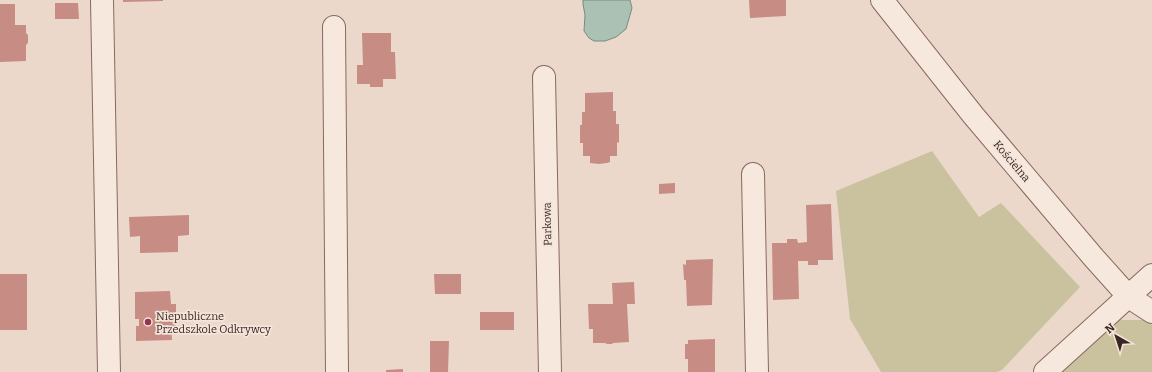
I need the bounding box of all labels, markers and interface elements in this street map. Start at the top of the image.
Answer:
street label: Kościelna [991,138,1033,185]
street label: Parkowa [541,202,554,246]
place label: Niepubliczne Przedszkole Odkrywcy [156,310,271,336]
north arrow [1096,316,1136,356]
marker: Niepubliczne Przedszkole Odkrywcy [143,317,153,327]
text: N [1103,321,1118,336]

